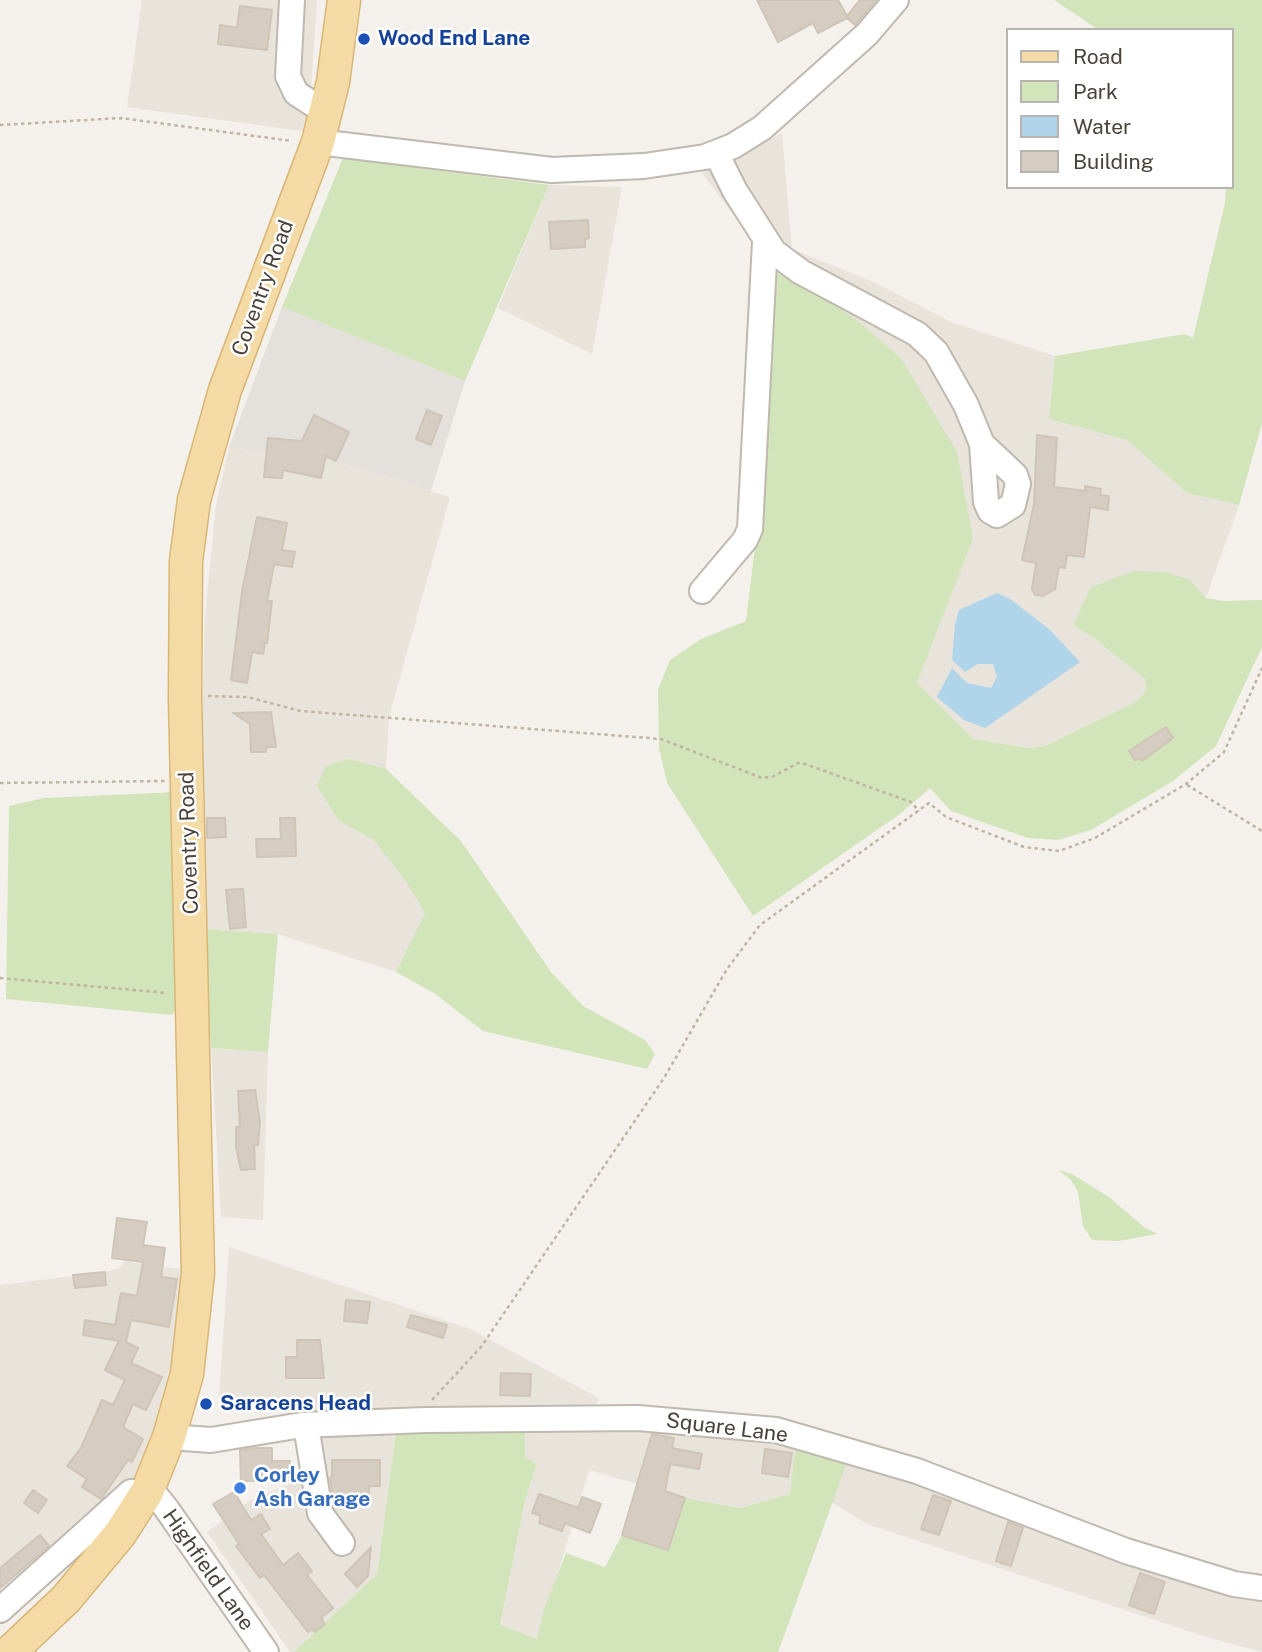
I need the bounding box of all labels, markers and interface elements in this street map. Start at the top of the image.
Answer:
place label: Wood End Lane [378,26,530,52]
legend [1006,28,1234,189]
marker: Wood End Lane [356,31,372,47]
text: Road [1073,44,1123,69]
text: Park [1073,79,1118,104]
text: Water [1073,114,1131,139]
text: Building [1073,149,1154,174]
street label: Coventry Road [227,217,299,359]
street label: Coventry Road [174,771,204,915]
place label: Saracens Head [220,1391,371,1417]
marker: Saracens Head [198,1396,214,1412]
street label: Square Lane [665,1408,789,1448]
place label: Corley Ash Garage [254,1463,370,1513]
marker: Corley Ash Garage [232,1480,248,1496]
street label: Highfield Lane [157,1505,259,1635]

